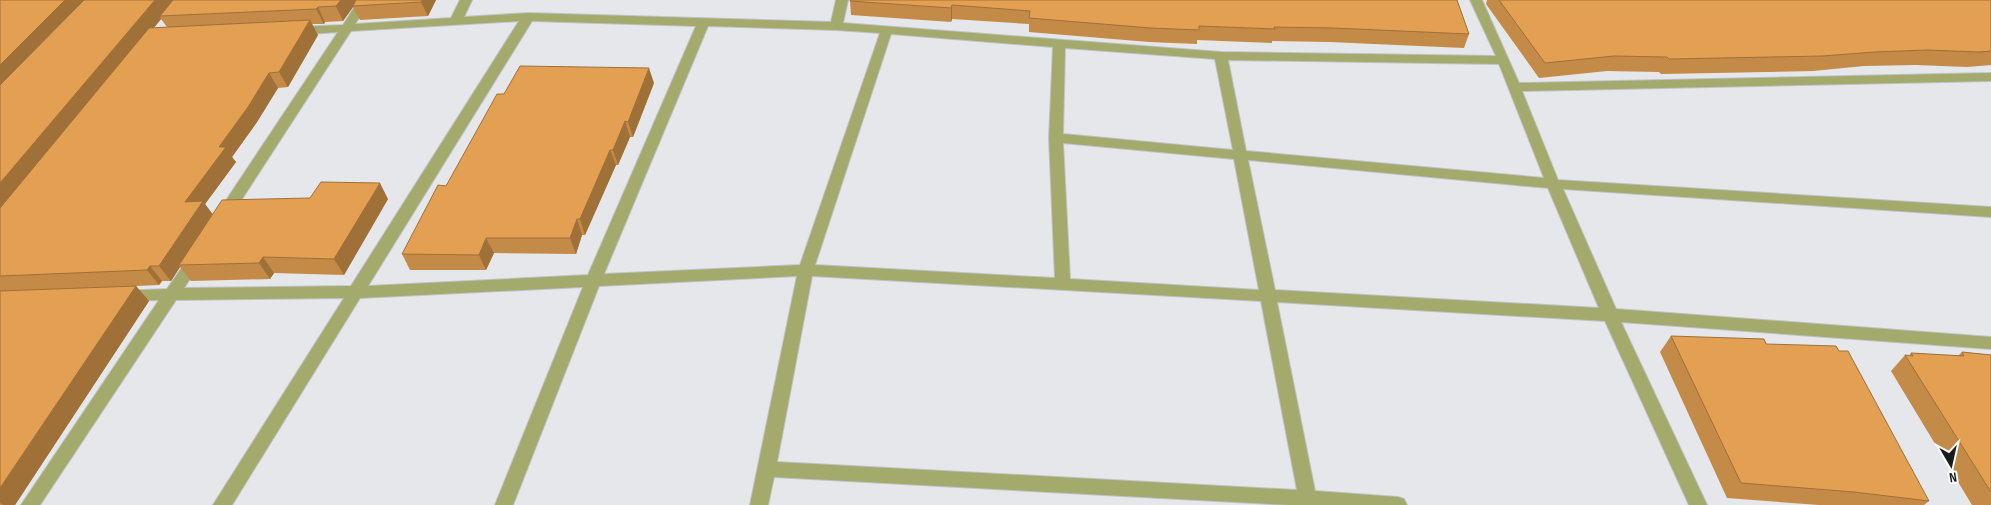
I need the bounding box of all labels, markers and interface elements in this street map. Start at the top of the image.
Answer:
north arrow [1926,440,1976,490]
text: N [1948,468,1958,486]

